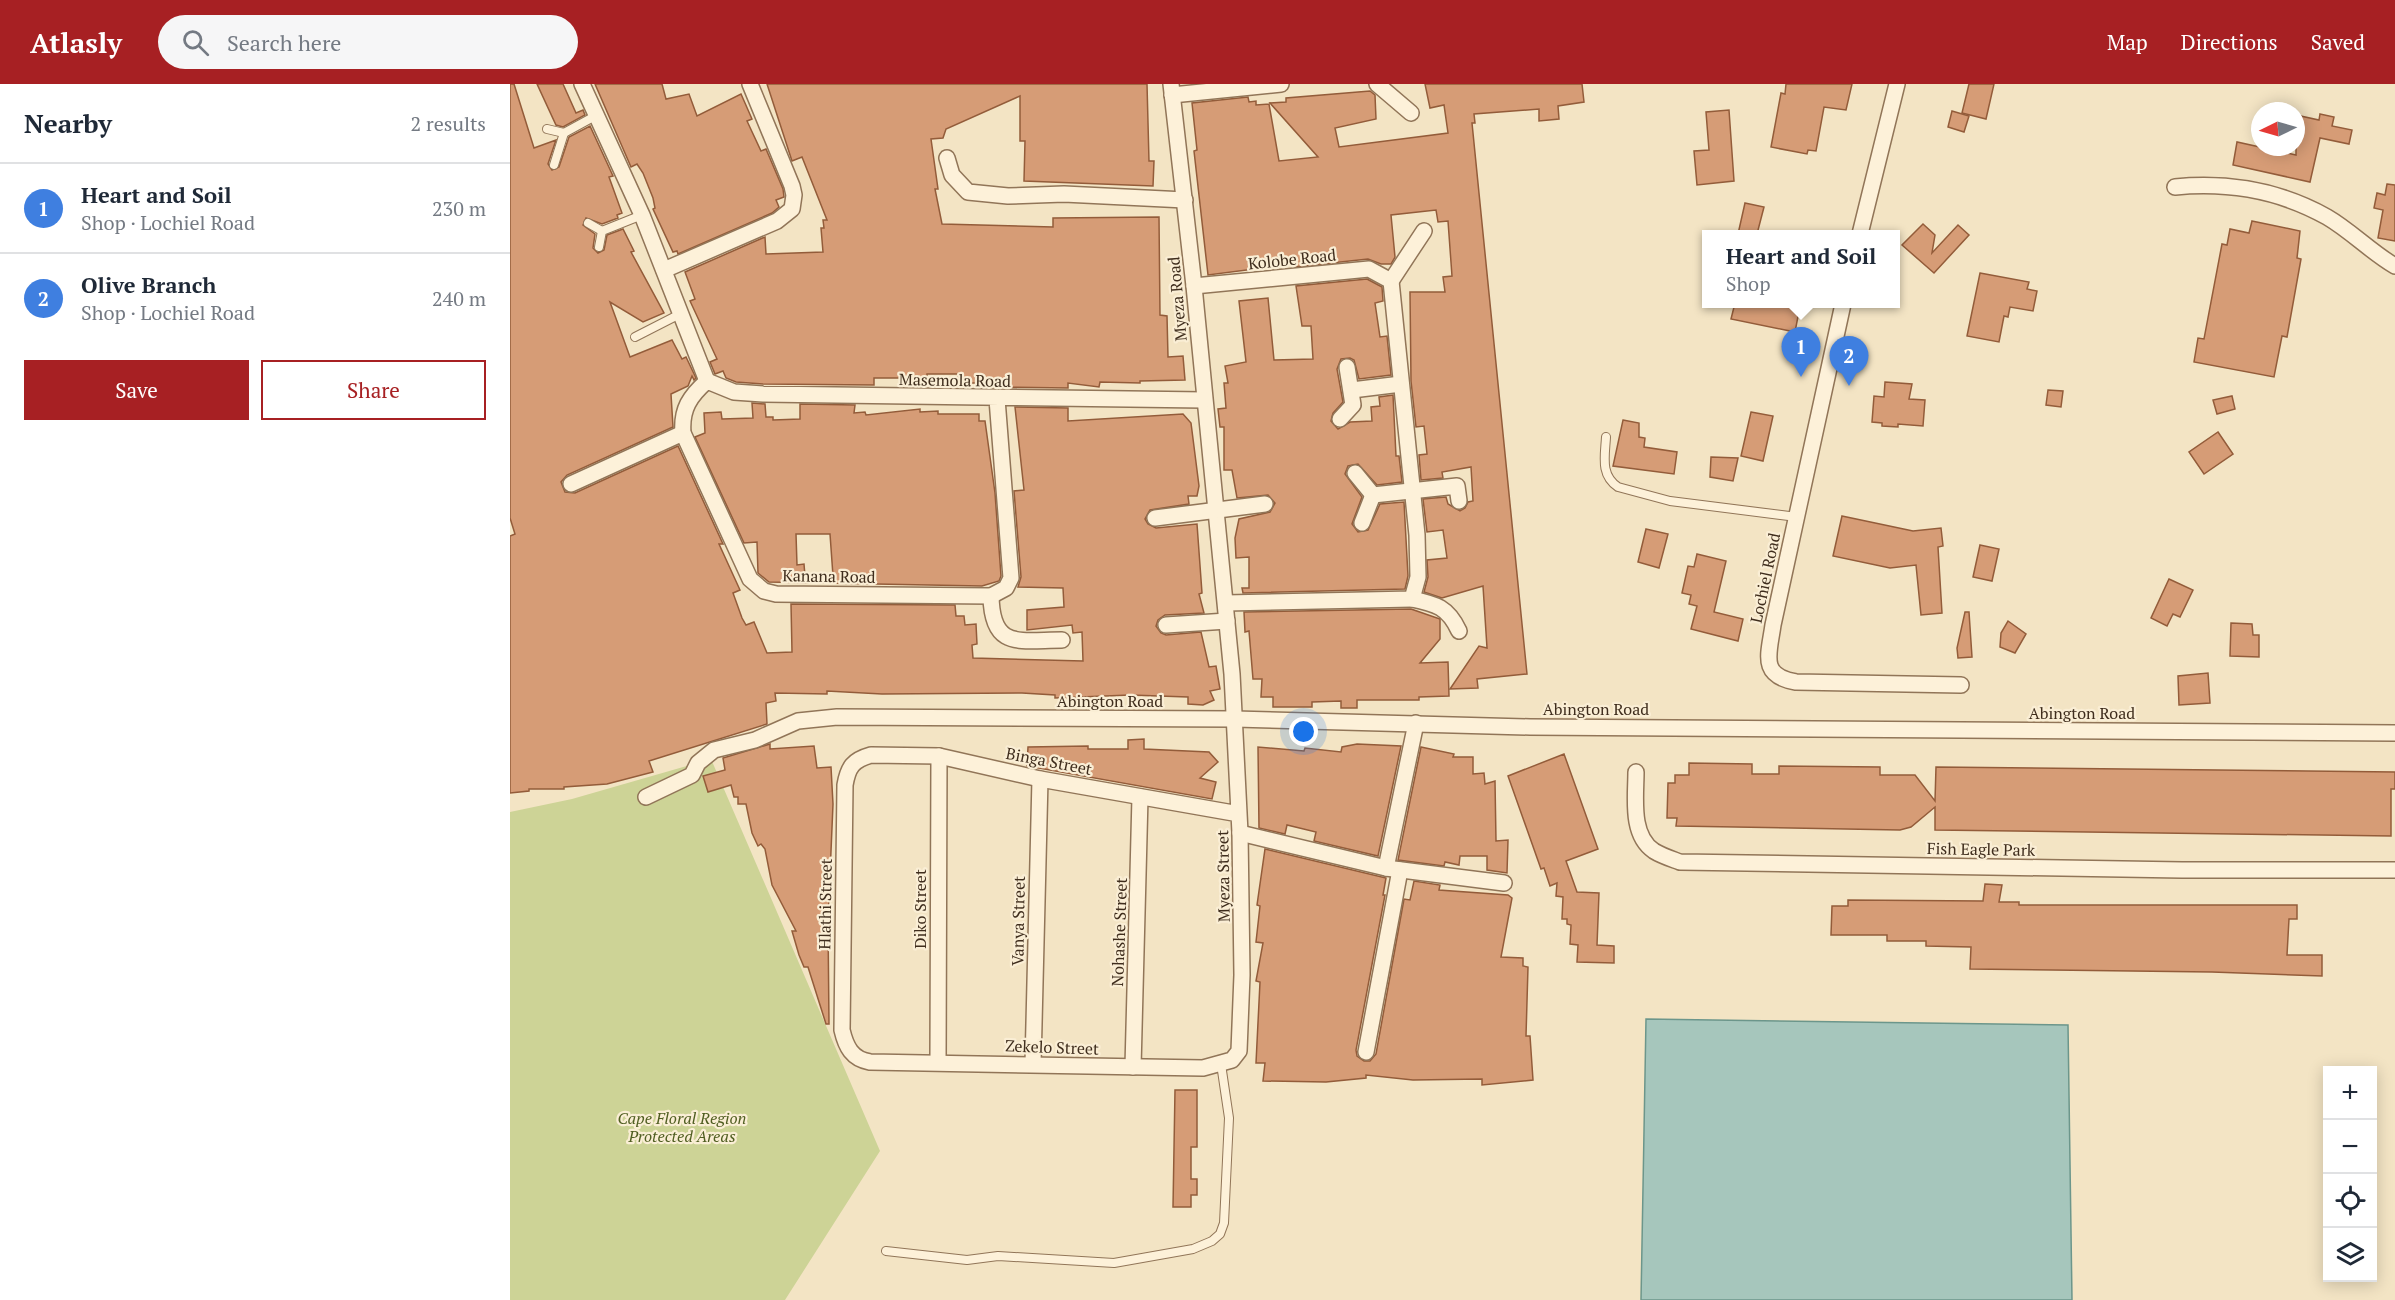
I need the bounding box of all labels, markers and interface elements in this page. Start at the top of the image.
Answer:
search box [158,15,578,69]
text: Atlasly [30,24,122,61]
icon: search [179,26,212,59]
text: Search here [227,28,341,57]
text: Map [2107,28,2148,56]
text: Directions [2181,28,2278,56]
text: Saved [2311,28,2365,56]
north arrow [2251,102,2305,156]
text: Nearby [24,106,112,140]
text: 2 results [411,110,486,137]
text: Heart and Soil [81,180,232,209]
text: 1 [38,195,49,222]
text: 230 m [432,195,486,222]
text: Shop · Lochiel Road [81,209,255,236]
popup [1702,230,1900,308]
text: Heart and Soil [1726,241,1876,270]
street label: Kolobe Road [1247,243,1337,275]
street label: Myeza Road [1162,256,1192,342]
text: Olive Branch [81,270,216,299]
text: Shop [1726,270,1771,297]
text: 2 [38,285,49,312]
text: 240 m [432,285,486,312]
text: Shop · Lochiel Road [81,299,255,326]
pin: 1 [1782,328,1820,377]
pin: 2 [1830,336,1868,386]
button: Save [24,360,249,420]
button: Share [261,360,486,420]
street label: Masemola Road [899,368,1011,392]
street label: Lochiel Road [1745,531,1785,625]
street label: Kanana Road [782,564,876,588]
street label: Abington Road [1057,690,1163,712]
street label: Abington Road [1543,698,1649,720]
street label: Abington Road [2029,702,2135,724]
your location [1289,717,1318,746]
street label: Binga Street [1004,742,1094,780]
street label: Myeza Street [1211,830,1235,922]
street label: Fish Eagle Park [1927,837,2036,861]
street label: Hlathi Street [813,858,837,950]
street label: Diko Street [909,869,931,949]
street label: Vanya Street [1006,876,1030,966]
street label: Nohashe Street [1106,877,1132,987]
street label: Zekelo Street [1005,1034,1099,1060]
map controls [2323,1066,2377,1282]
button: + [2323,1066,2377,1120]
park label: Cape Floral Region Protected Areas [618,1107,746,1147]
button: − [2323,1120,2377,1174]
button: locate [2323,1174,2377,1228]
button: layers [2323,1228,2377,1282]

